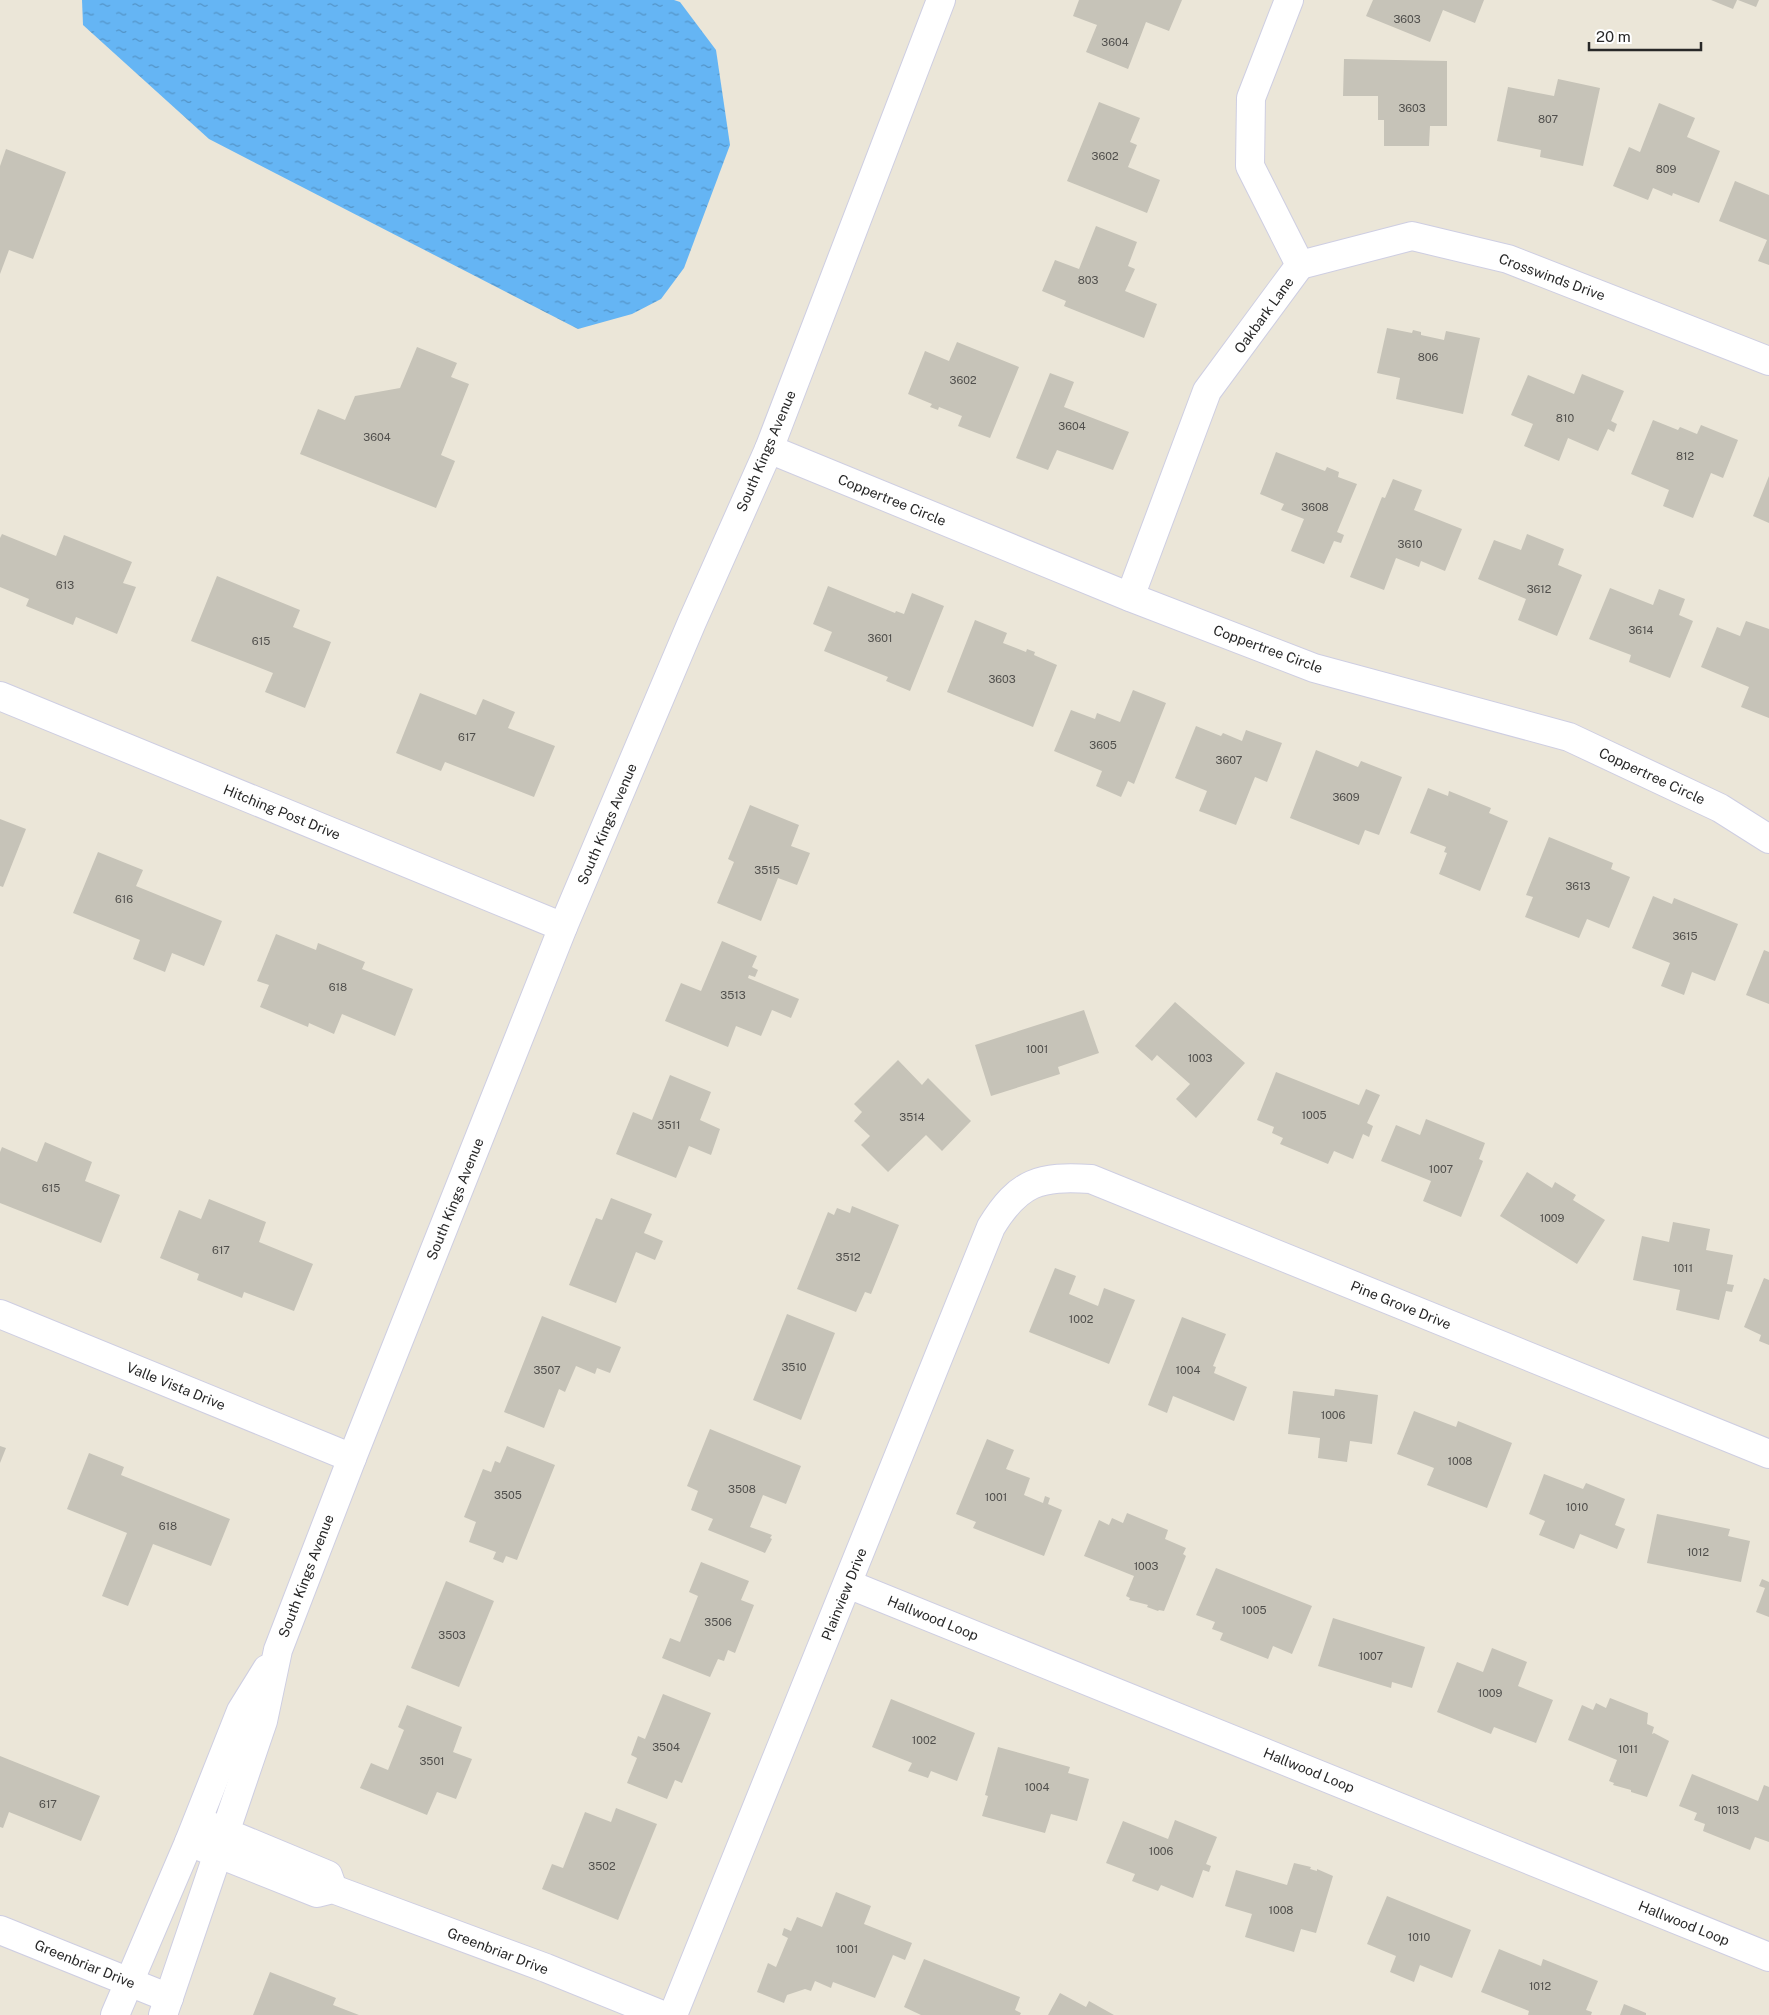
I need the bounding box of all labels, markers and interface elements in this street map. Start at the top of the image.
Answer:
house number: 3603 [1393,13,1421,25]
scale bar [1589,20,1702,52]
text: 20 m [1596,28,1631,45]
house number: 3604 [1101,36,1129,48]
house number: 3603 [1398,102,1426,114]
house number: 807 [1538,113,1558,125]
house number: 3602 [1092,150,1119,162]
house number: 809 [1656,163,1676,175]
street label: Crosswinds Drive [1497,250,1607,304]
house number: 803 [1078,274,1098,286]
street label: Oakbark Lane [1231,274,1297,356]
house number: 806 [1418,351,1438,363]
house number: 3602 [950,374,977,386]
street label: South Kings Avenue [733,388,799,514]
house number: 810 [1556,412,1574,424]
house number: 3604 [1058,420,1086,432]
house number: 3604 [363,431,391,443]
house number: 812 [1676,450,1695,462]
street label: Coppertree Circle [836,471,949,529]
house number: 3608 [1301,501,1329,513]
house number: 3610 [1398,538,1423,550]
house number: 613 [56,579,74,591]
house number: 3612 [1527,583,1552,595]
street label: Coppertree Circle [1211,622,1325,676]
house number: 3614 [1628,624,1654,636]
house number: 3601 [868,632,892,644]
house number: 615 [252,635,270,647]
house number: 3603 [988,673,1016,685]
house number: 617 [458,731,476,743]
house number: 3605 [1089,739,1117,751]
street label: Coppertree Circle [1596,744,1708,808]
house number: 3607 [1216,754,1243,766]
street label: South Kings Avenue [574,761,640,887]
street label: Hitching Post Drive [221,781,343,843]
house number: 3609 [1332,791,1360,803]
house number: 3515 [754,864,780,876]
house number: 3613 [1565,880,1591,892]
house number: 616 [115,893,133,905]
house number: 3615 [1672,930,1698,942]
house number: 618 [329,981,347,993]
house number: 3513 [720,989,746,1001]
house number: 1001 [1026,1043,1048,1055]
house number: 1003 [1188,1052,1212,1064]
house number: 1005 [1302,1109,1326,1121]
house number: 3514 [899,1111,925,1123]
house number: 3511 [658,1119,680,1131]
street label: South Kings Avenue [423,1135,487,1262]
house number: 1007 [1429,1163,1454,1175]
house number: 615 [42,1182,60,1194]
house number: 1009 [1540,1212,1564,1224]
house number: 617 [212,1244,230,1256]
house number: 3512 [835,1251,861,1263]
house number: 1011 [1673,1262,1693,1274]
street label: Pine Grove Drive [1348,1278,1454,1332]
house number: 1002 [1069,1313,1094,1325]
street label: Valle Vista Drive [124,1359,228,1413]
house number: 3510 [781,1361,807,1373]
house number: 3507 [533,1364,561,1376]
house number: 1004 [1176,1364,1200,1376]
house number: 1006 [1321,1409,1345,1421]
house number: 1008 [1448,1455,1472,1467]
house number: 3508 [728,1483,756,1495]
house number: 3505 [494,1489,522,1501]
house number: 1001 [985,1491,1007,1503]
house number: 1010 [1566,1501,1588,1513]
street label: South Kings Avenue [275,1512,337,1640]
house number: 618 [159,1520,177,1532]
street label: Plainview Drive [818,1545,870,1643]
house number: 1012 [1687,1546,1710,1558]
house number: 1003 [1134,1560,1158,1572]
street label: Hallwood Loop [885,1592,981,1644]
house number: 1005 [1242,1604,1266,1616]
house number: 3506 [704,1616,732,1628]
house number: 3503 [438,1629,466,1641]
house number: 1007 [1359,1650,1384,1662]
house number: 1009 [1478,1687,1502,1699]
house number: 1002 [912,1734,937,1746]
house number: 3504 [652,1741,680,1753]
house number: 1011 [1618,1743,1638,1755]
street label: Hallwood Loop [1261,1744,1357,1796]
house number: 3501 [419,1755,445,1767]
house number: 1004 [1025,1781,1049,1793]
house number: 617 [39,1798,57,1810]
house number: 1013 [1717,1804,1739,1816]
house number: 1006 [1149,1845,1173,1857]
house number: 3502 [588,1860,616,1872]
street label: Hallwood Loop [1636,1897,1732,1949]
house number: 1008 [1269,1904,1293,1916]
street label: Greenbriar Drive [445,1924,551,1978]
house number: 1010 [1408,1931,1430,1943]
street label: Greenbriar Drive [32,1937,138,1991]
house number: 1001 [836,1943,858,1955]
house number: 1012 [1529,1980,1552,1992]

